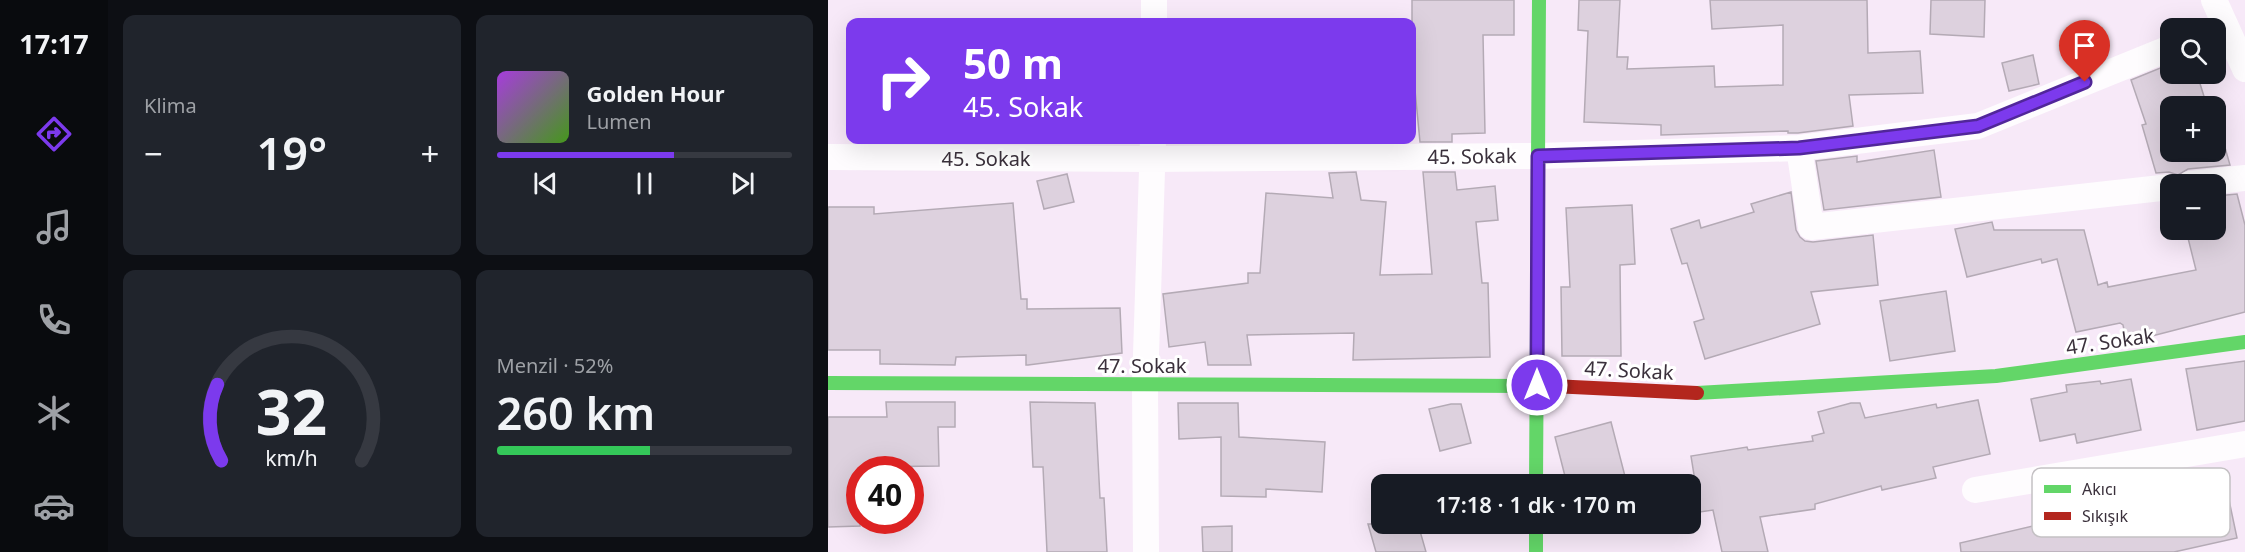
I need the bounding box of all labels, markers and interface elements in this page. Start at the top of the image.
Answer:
map controls [2160,18,2226,240]
button: search [2160,18,2226,84]
pin [2059,20,2110,82]
text: 17:17 [19,25,89,62]
icon: arrive [2068,29,2101,62]
text: 50 m [963,34,1063,91]
icon: right [864,42,942,120]
text: Golden Hour [587,78,725,108]
text: 45. Sokak [963,88,1083,125]
text: Klima [144,92,197,119]
button: + [2160,96,2226,162]
text: Lumen [587,108,652,135]
icon: directions [33,113,75,155]
text: 19° [256,122,327,183]
text: − [144,131,163,176]
text: + [421,131,440,176]
street label: 45. Sokak [1427,142,1517,170]
street label: 45. Sokak [941,145,1031,172]
icon: previous [529,167,562,200]
icon: pause [628,167,661,200]
icon: next [726,167,759,200]
button: − [2160,174,2226,240]
icon: music [33,206,75,248]
icon: phone [33,299,75,341]
street label: 47. Sokak [2064,321,2156,361]
text: Menzil · 52% [497,352,613,379]
street label: 47. Sokak [1097,352,1187,379]
position arrow [1505,353,1569,417]
street label: 47. Sokak [1584,354,1675,386]
text: 32 [256,368,327,453]
text: 260 km [497,382,655,443]
icon: climate [33,392,75,434]
text: km/h [265,443,318,472]
speed limit sign: 40 [846,456,924,534]
legend [2032,468,2230,537]
text: Akıcı [2082,478,2117,500]
icon: car [33,485,75,527]
text: 17:18 · 1 dk · 170 m [1435,489,1637,519]
text: Sıkışık [2082,505,2128,527]

